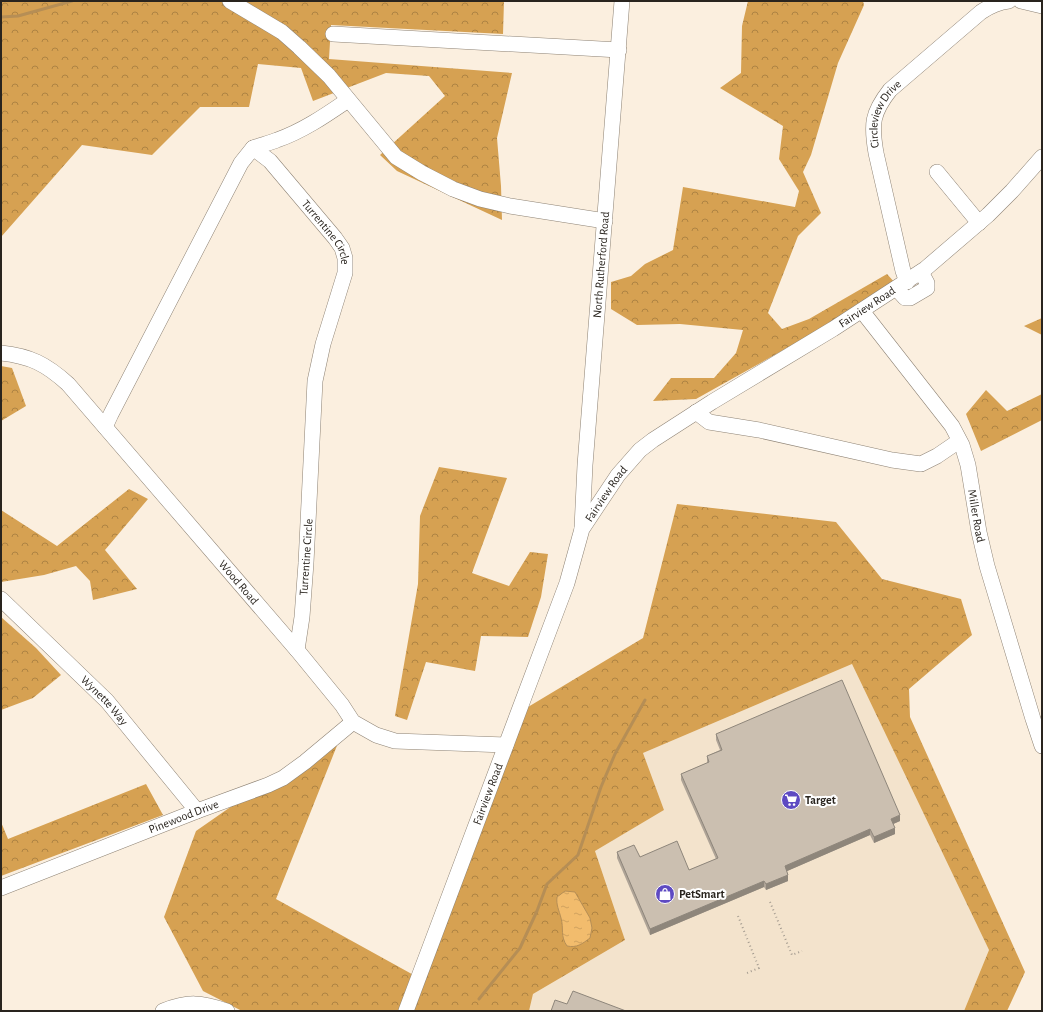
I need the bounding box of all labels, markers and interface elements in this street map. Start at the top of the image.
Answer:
street label: Circleview Drive [867,77,903,149]
street label: Turrentine Circle [299,197,351,265]
street label: North Rutherford Road [591,211,611,318]
street label: Fairview Road [837,284,897,330]
street label: Fairview Road [583,463,629,524]
street label: Miller Road [966,488,987,544]
street label: Turrentine Circle [297,518,315,596]
street label: Wood Road [216,558,261,607]
street label: Wynette Way [79,673,130,728]
street label: Fairview Road [471,761,505,826]
supermarket icon: Target [780,789,802,811]
place label: Target [805,794,836,806]
street label: Pinewood Drive [147,798,220,835]
shop icon: PetSmart [654,883,676,905]
place label: PetSmart [679,888,725,900]

